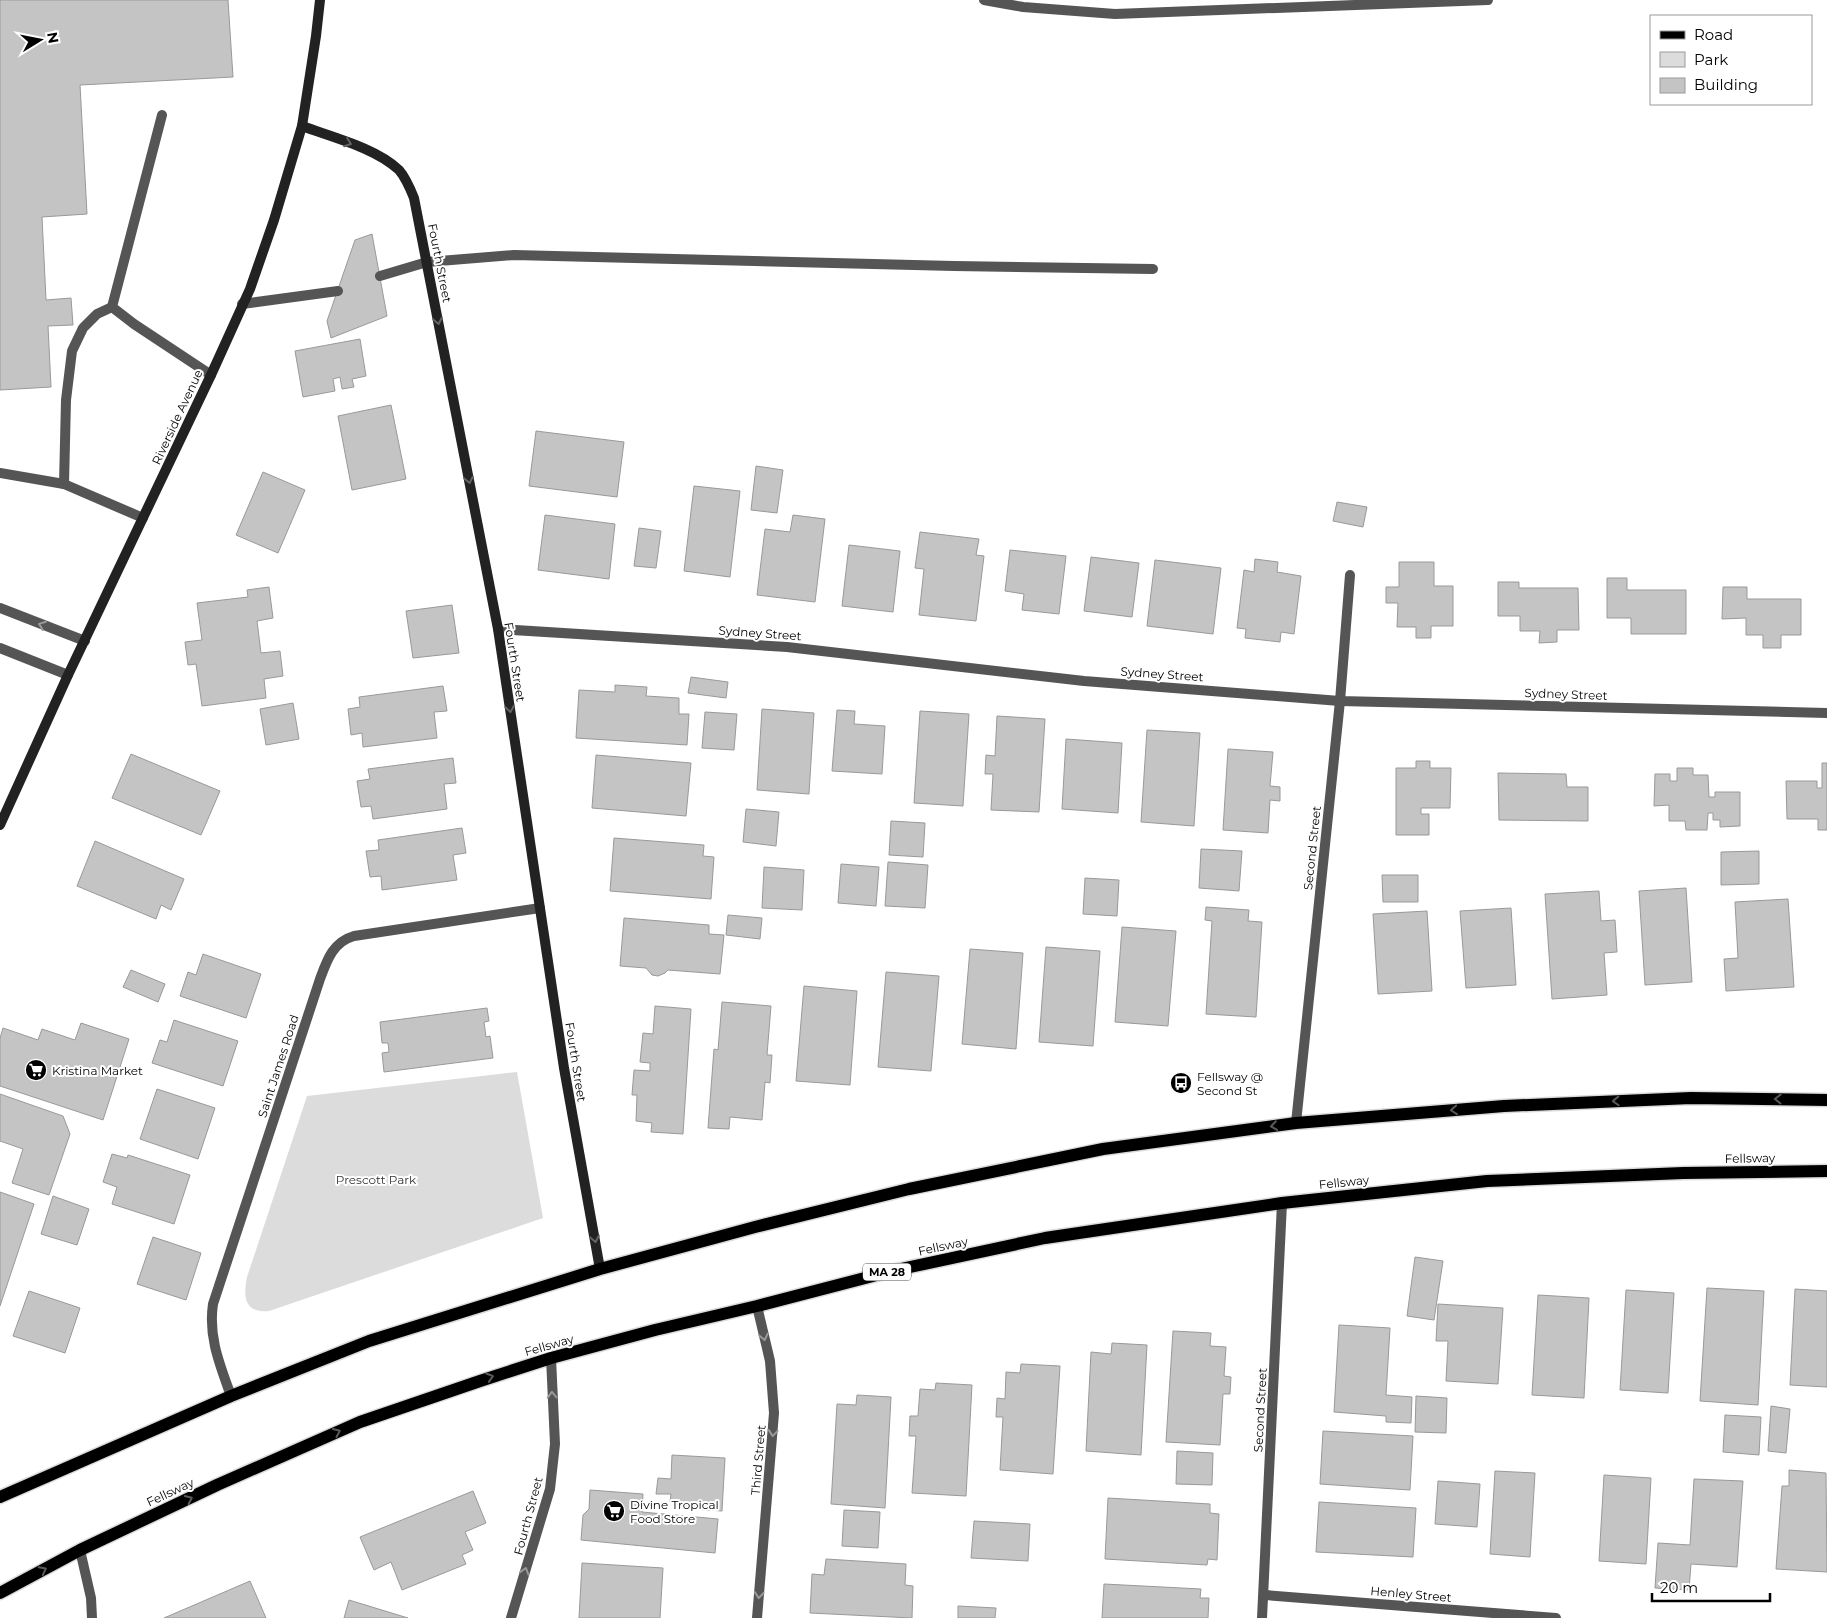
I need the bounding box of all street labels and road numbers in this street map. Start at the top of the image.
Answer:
street label: Fourth Street [425,222,455,304]
street label: Riverside Avenue [148,367,206,467]
street label: Fourth Street [501,621,529,703]
street label: Sydney Street [718,623,802,643]
street label: Sydney Street [1120,664,1204,684]
street label: Sydney Street [1524,685,1608,703]
street label: Second Street [1300,805,1324,891]
street label: Saint James Road [254,1013,302,1119]
street label: Fourth Street [562,1021,590,1103]
street label: Fellsway [1725,1150,1776,1166]
street label: Fellsway [1318,1172,1370,1192]
street label: Fellsway [917,1233,970,1259]
road number: MA 28 [863,1264,911,1280]
street label: Fellsway [523,1331,576,1359]
street label: Second Street [1250,1367,1270,1453]
street label: Third Street [747,1424,769,1496]
street label: Fellsway [144,1474,196,1509]
street label: Fourth Street [510,1475,546,1557]
street label: Henley Street [1370,1583,1452,1605]

